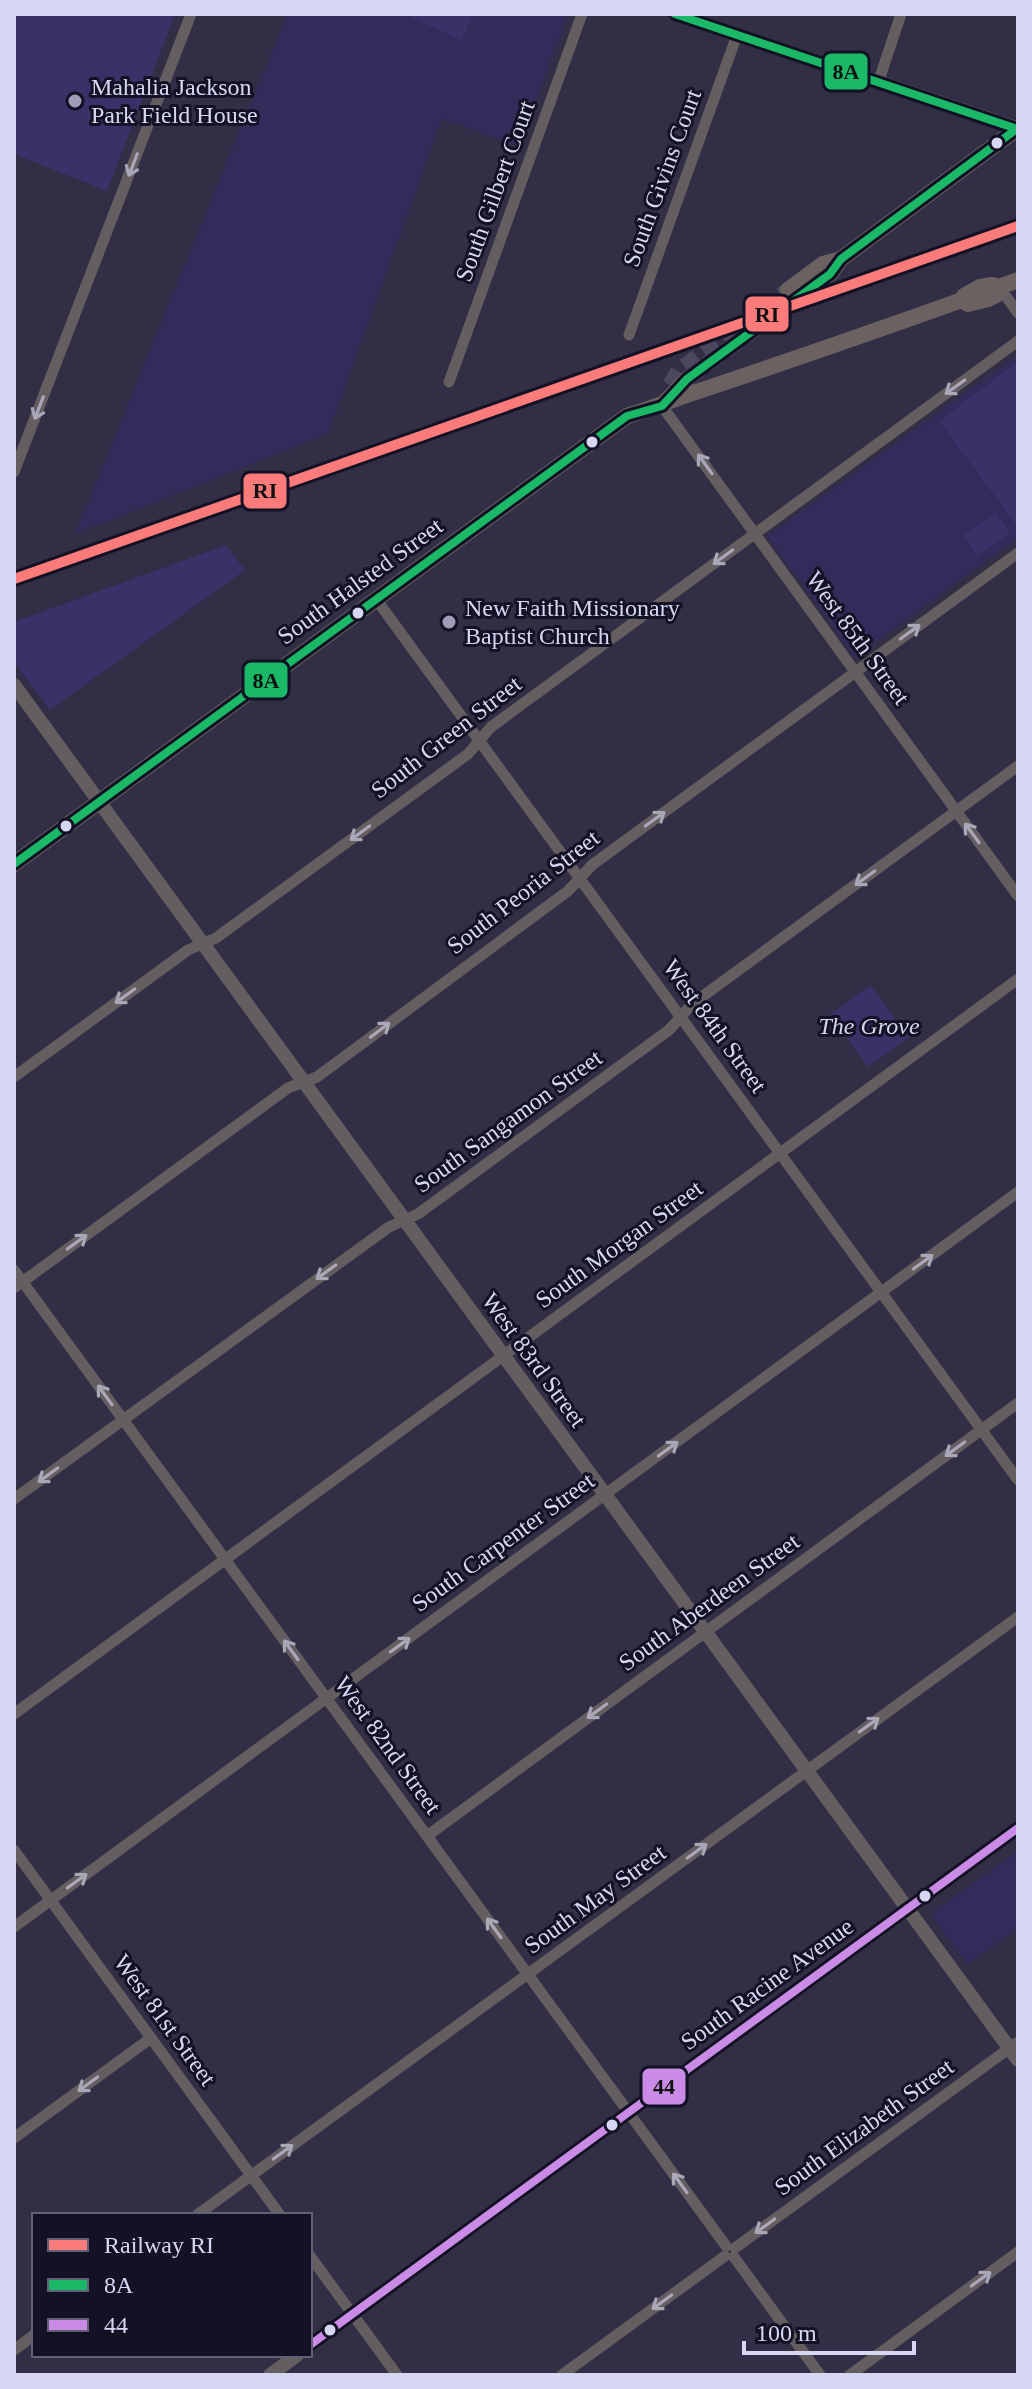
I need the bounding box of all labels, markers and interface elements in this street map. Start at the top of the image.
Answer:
line badge: 8A [823,52,869,91]
text: 8A [833,59,860,84]
place label: Mahalia Jackson Park Field House [91,74,258,128]
street label: South Givins Court [618,86,706,270]
marker: Mahalia Jackson Park Field House [66,92,84,110]
street label: South Gilbert Court [450,97,540,285]
unlabelled marker [989,135,1005,151]
one-way arrow [125,152,139,177]
line badge: RI [744,295,790,333]
text: RI [755,302,779,327]
one-way arrow [945,378,966,395]
one-way arrow [31,395,45,420]
unlabelled marker [584,434,600,450]
one-way arrow [696,454,713,475]
line badge: RI [242,472,288,510]
text: RI [253,478,277,503]
street label: South Halsted Street [273,512,448,650]
one-way arrow [712,549,734,566]
street label: West 85th Street [801,566,915,710]
place label: New Faith Missionary Baptist Church [465,595,680,649]
unlabelled marker [350,605,366,621]
marker: New Faith Missionary Baptist Church [440,613,458,631]
one-way arrow [898,624,920,640]
line badge: 8A [243,661,289,699]
text: 8A [253,668,280,693]
street label: South Green Street [366,670,526,803]
one-way arrow [643,810,665,827]
unlabelled marker [58,818,74,834]
one-way arrow [964,823,980,845]
one-way arrow [349,825,371,841]
street label: South Peoria Street [442,825,604,959]
one-way arrow [854,869,876,886]
street label: West 84th Street [658,954,772,1098]
one-way arrow [115,987,136,1004]
park label: The Grove [818,1013,920,1039]
one-way arrow [369,1022,390,1039]
street label: South Sangamon Street [409,1044,607,1198]
street label: South Morgan Street [531,1175,708,1313]
one-way arrow [66,1234,87,1251]
one-way arrow [912,1254,933,1271]
one-way arrow [316,1264,337,1281]
street label: West 83rd Street [477,1288,592,1432]
one-way arrow [97,1384,113,1406]
one-way arrow [657,1440,678,1457]
one-way arrow [945,1440,966,1457]
one-way arrow [38,1466,59,1483]
street label: South Carpenter Street [407,1467,599,1617]
street label: South Aberdeen Street [614,1528,804,1676]
one-way arrow [388,1637,410,1653]
one-way arrow [283,1640,300,1661]
street label: West 82nd Street [329,1671,447,1819]
one-way arrow [587,1703,608,1720]
one-way arrow [858,1717,880,1733]
street label: South May Street [519,1839,671,1959]
one-way arrow [685,1843,707,1859]
one-way arrow [66,1873,87,1890]
unlabelled marker [917,1888,933,1904]
street label: South Racine Avenue [676,1913,858,2055]
one-way arrow [485,1918,502,1939]
street label: West 81st Street [109,1950,221,2091]
street label: South Elizabeth Street [770,2053,959,2201]
line badge: 44 [641,2067,687,2106]
text: 44 [653,2074,675,2099]
one-way arrow [77,2075,99,2092]
unlabelled marker [604,2117,620,2133]
one-way arrow [271,2144,293,2161]
one-way arrow [672,2173,688,2195]
legend [32,2213,312,2357]
one-way arrow [755,2217,776,2234]
text: Railway RI [104,2232,214,2258]
one-way arrow [970,2271,991,2288]
text: 8A [104,2272,134,2298]
one-way arrow [651,2294,673,2310]
scale bar [744,2305,914,2355]
text: 44 [104,2312,128,2338]
text: 100 m [756,2320,817,2346]
unlabelled marker [322,2322,338,2338]

